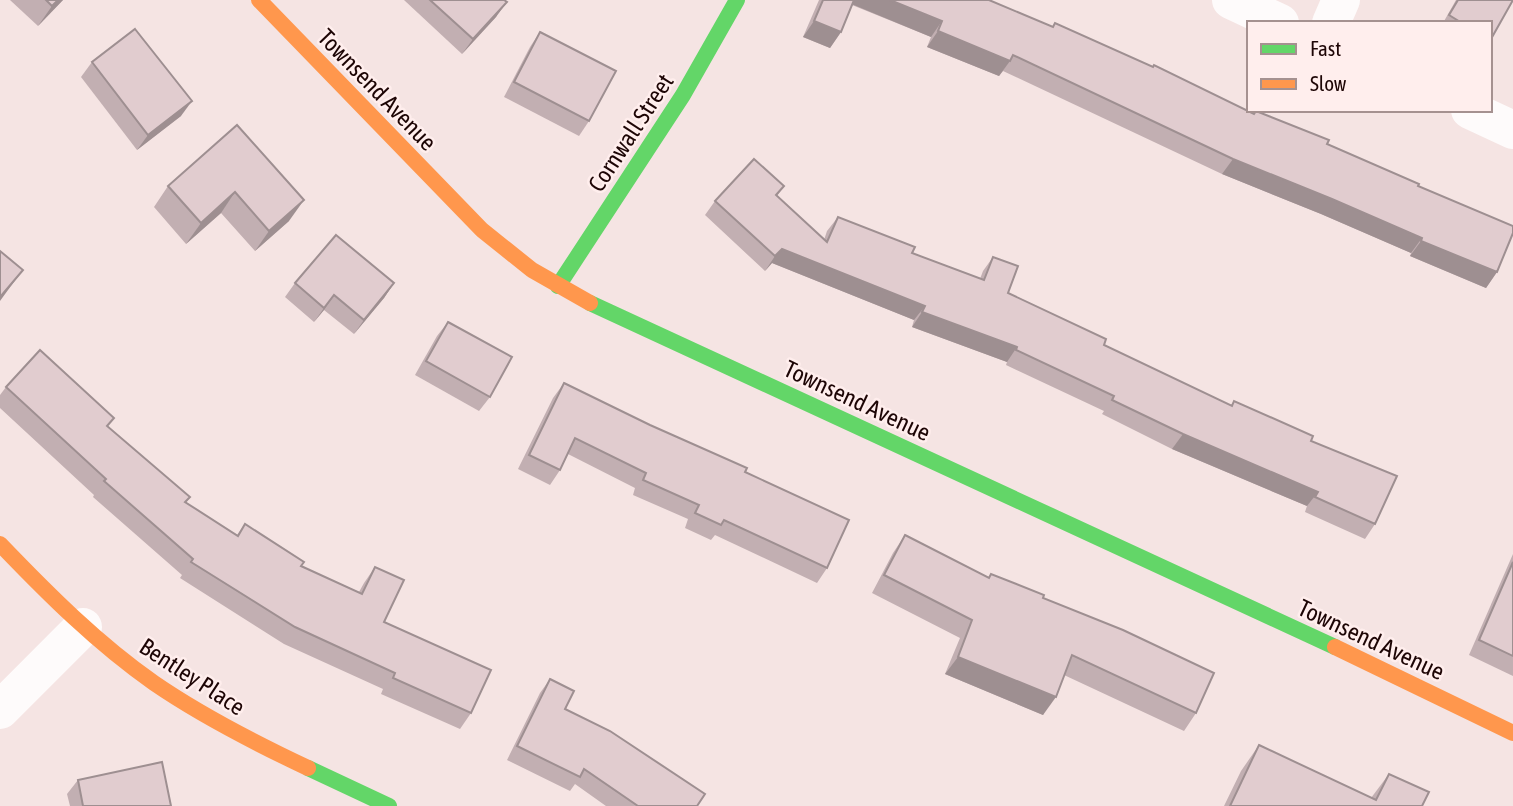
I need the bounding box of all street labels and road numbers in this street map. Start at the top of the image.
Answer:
street label: Townsend Avenue [313,23,442,156]
street label: Cornwall Street [583,69,679,197]
street label: Townsend Avenue [780,355,935,446]
street label: Townsend Avenue [1294,594,1449,685]
street label: Bentley Place [135,633,250,721]

